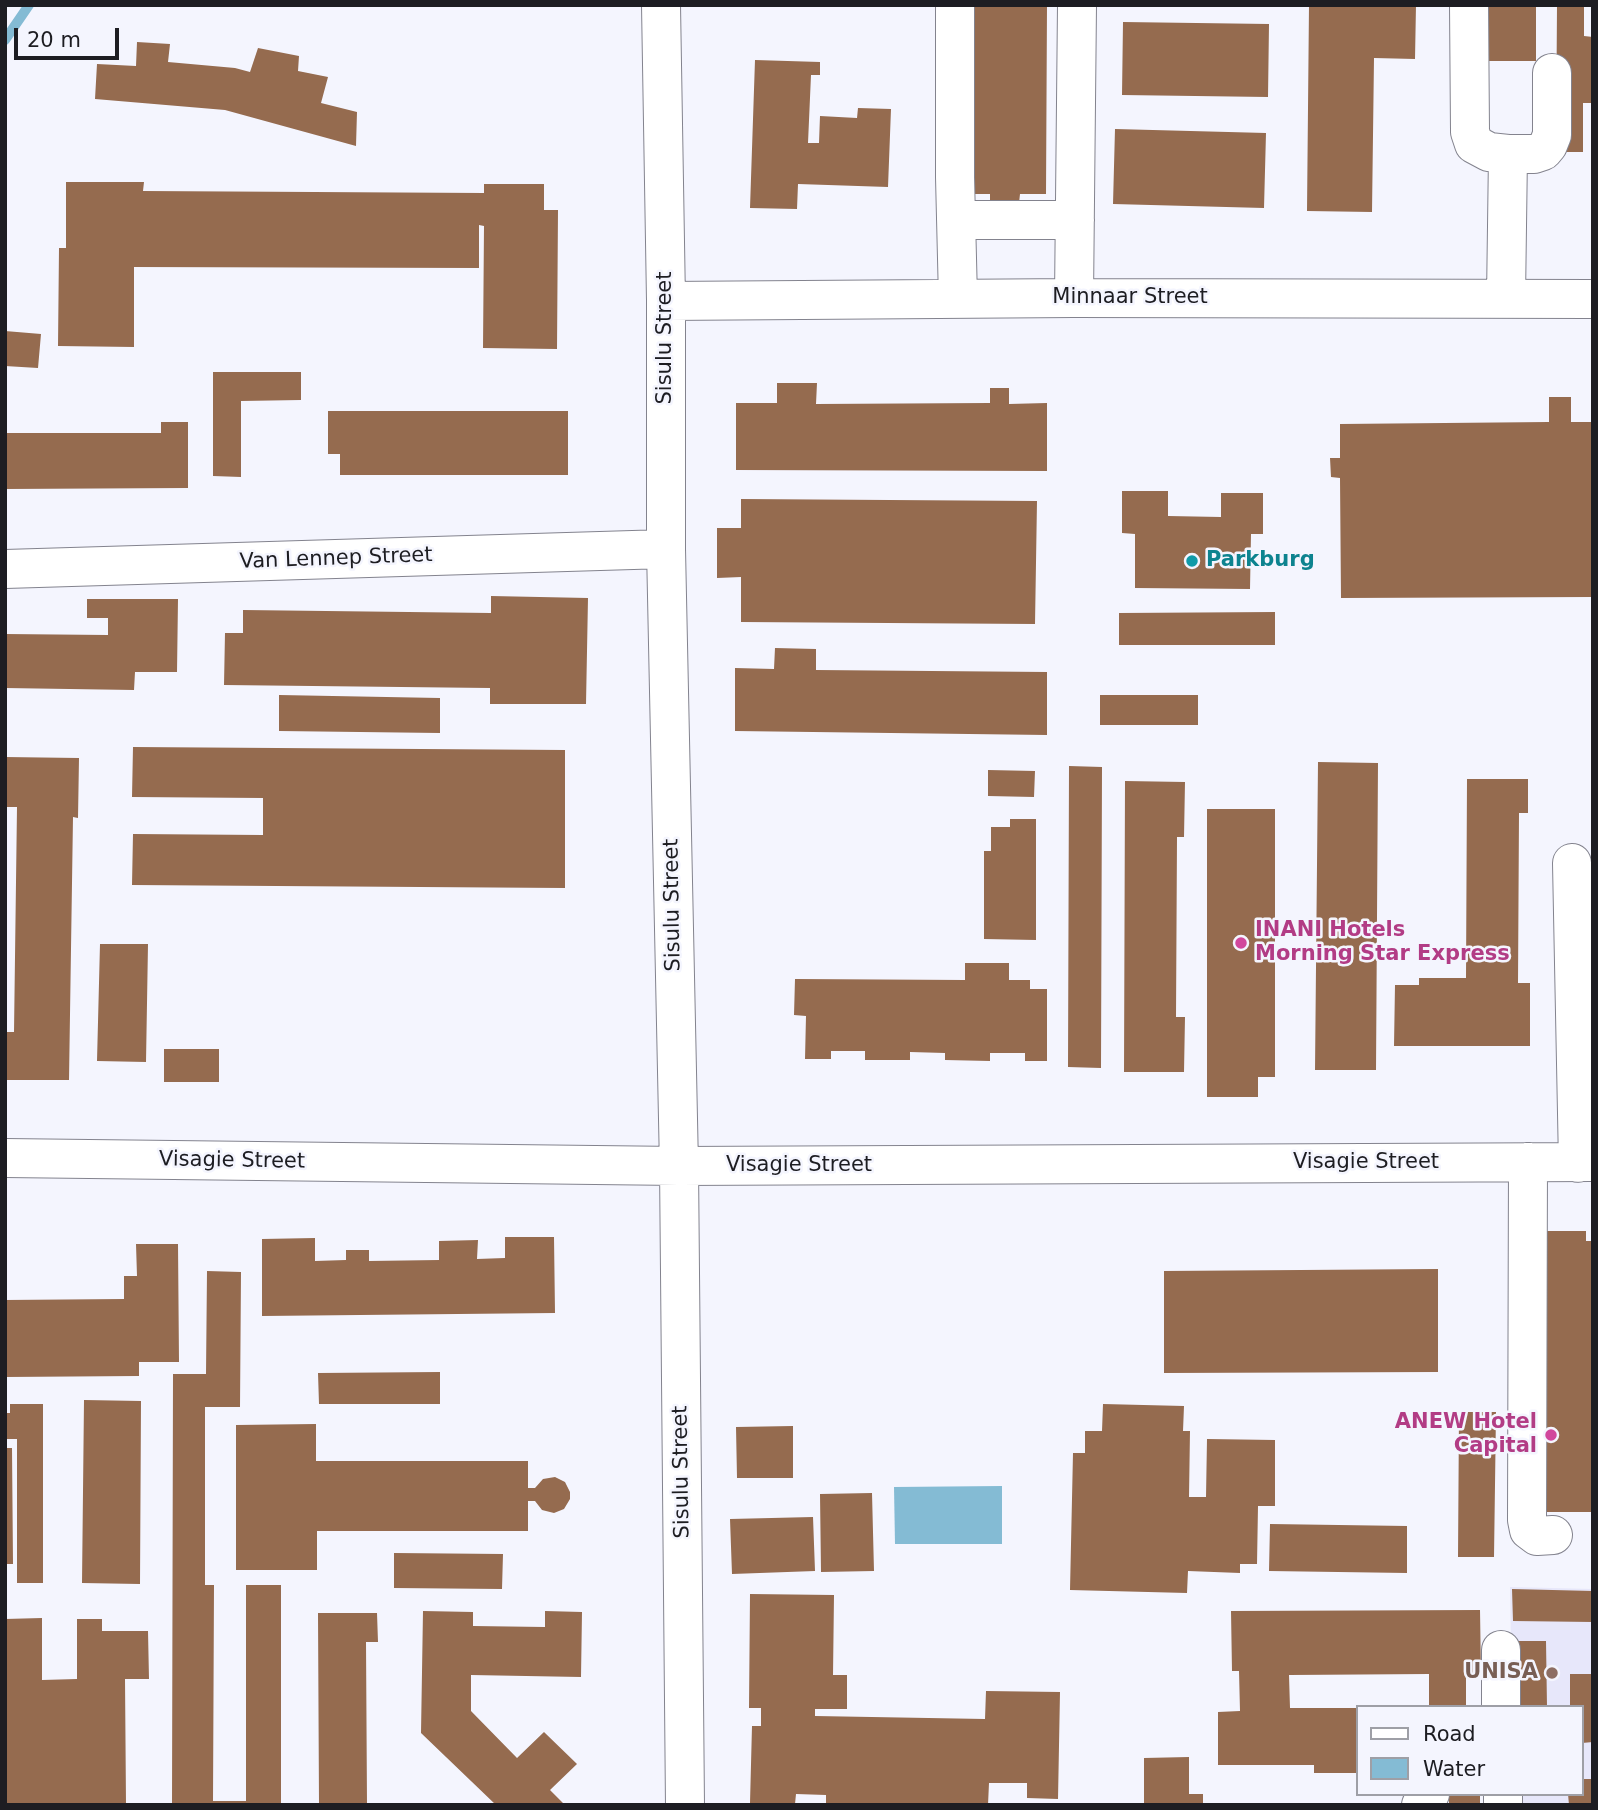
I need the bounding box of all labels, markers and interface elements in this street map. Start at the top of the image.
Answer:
scale bar [18,14,122,58]
text: 20 m [27,28,81,52]
street label: Sisulu Street [653,271,679,405]
street label: Minnaar Street [1052,285,1208,311]
street label: Van Lennep Street [239,543,433,575]
place label: Parkburg [1206,548,1315,574]
marker: Parkburg [1184,553,1200,569]
street label: Sisulu Street [659,838,687,972]
place label: INANI Hotels Morning Star Express [1255,918,1510,968]
marker: INANI Hotels Morning Star Express [1233,935,1249,951]
street label: Visagie Street [159,1147,305,1175]
street label: Visagie Street [1293,1150,1439,1176]
street label: Visagie Street [726,1153,872,1179]
street label: Sisulu Street [668,1405,696,1539]
place label: ANEW Hotel Capital [1395,1410,1537,1460]
marker: ANEW Hotel Capital [1543,1427,1559,1443]
place label: UNISA [1464,1660,1538,1686]
marker: UNISA [1544,1665,1560,1681]
legend [1356,1705,1584,1796]
text: Road [1423,1722,1476,1746]
text: Water [1423,1757,1485,1781]

